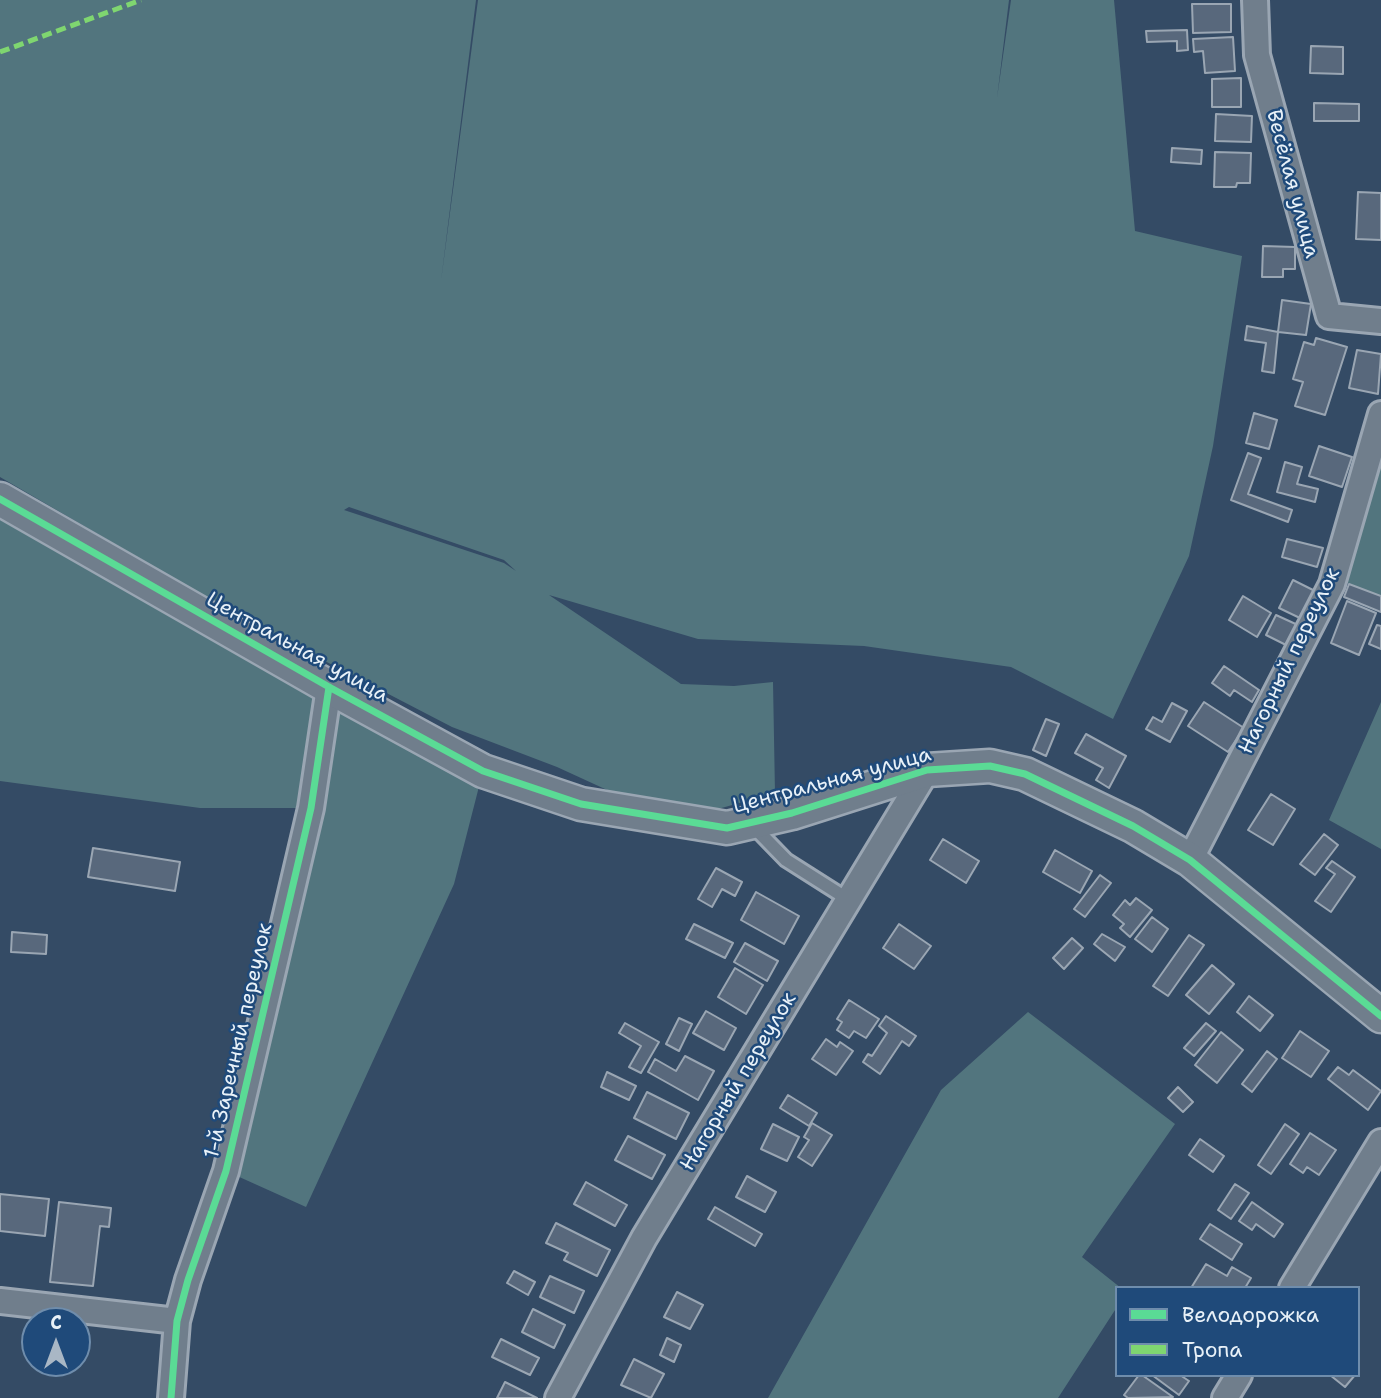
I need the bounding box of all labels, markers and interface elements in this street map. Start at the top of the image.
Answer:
street label: Весёлая улица [1260,107,1324,261]
street label: Нагорный переулок [1234,564,1346,758]
street label: Центральная улица [202,587,392,709]
street label: Центральная улица [730,742,934,820]
street label: 1-й Заречный переулок [200,921,278,1161]
street label: Нагорный переулок [676,988,802,1176]
legend [1115,1286,1360,1377]
text: Велодорожка [1182,1301,1319,1329]
north arrow [21,1307,91,1377]
text: С [50,1310,62,1335]
text: Тропа [1182,1336,1242,1364]

